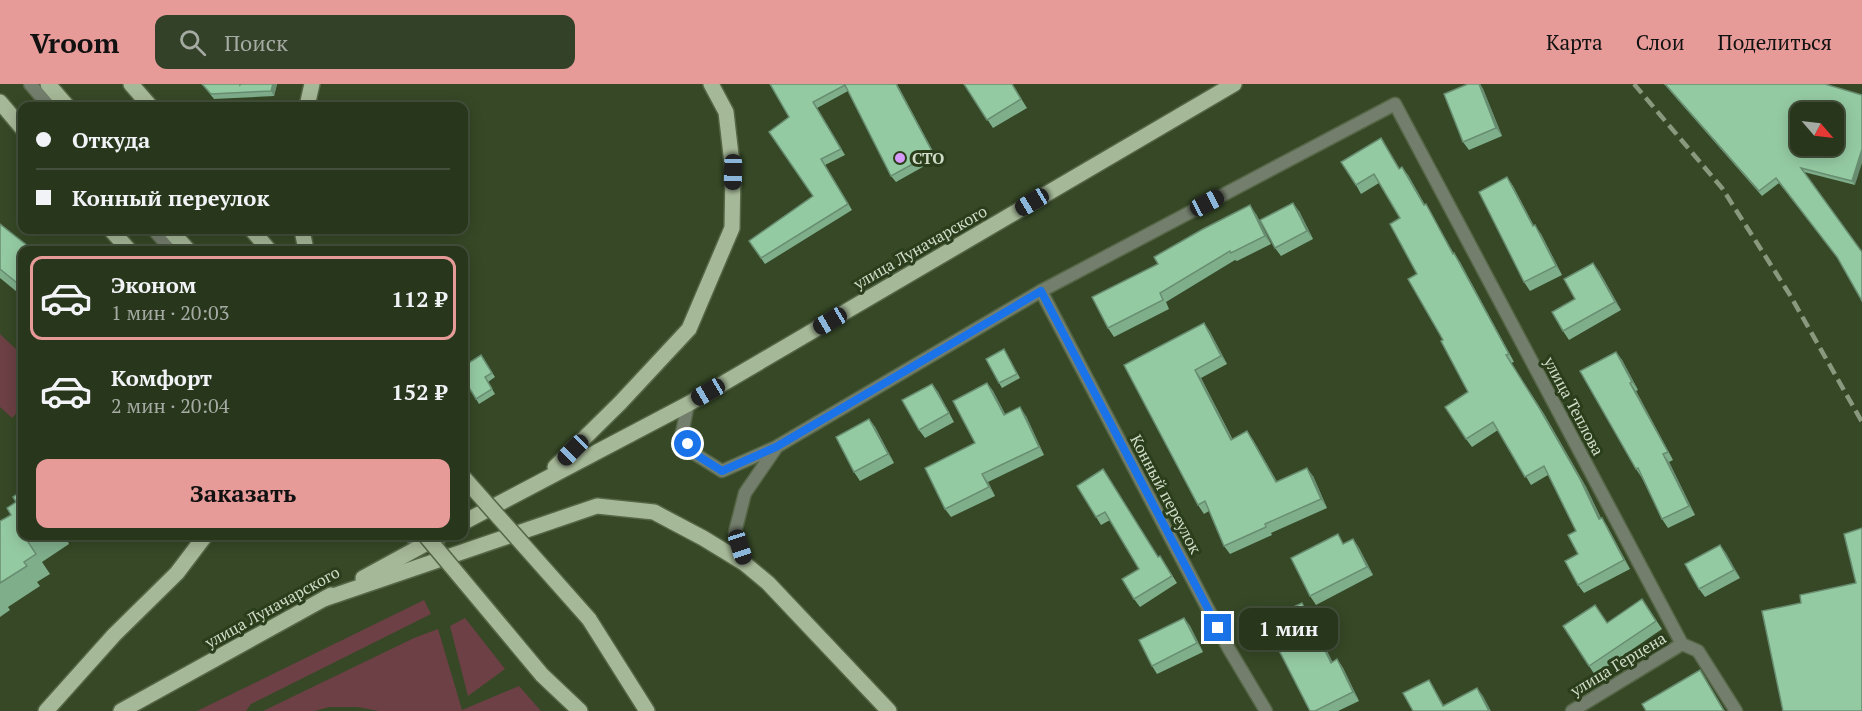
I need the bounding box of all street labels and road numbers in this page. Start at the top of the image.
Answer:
street label: улица Луначарского [848,200,991,295]
street label: улица Теплова [1538,352,1609,459]
street label: Конный переулок [1125,430,1207,558]
street label: улица Луначарского [200,561,343,654]
street label: улица Герцена [1565,627,1670,702]

